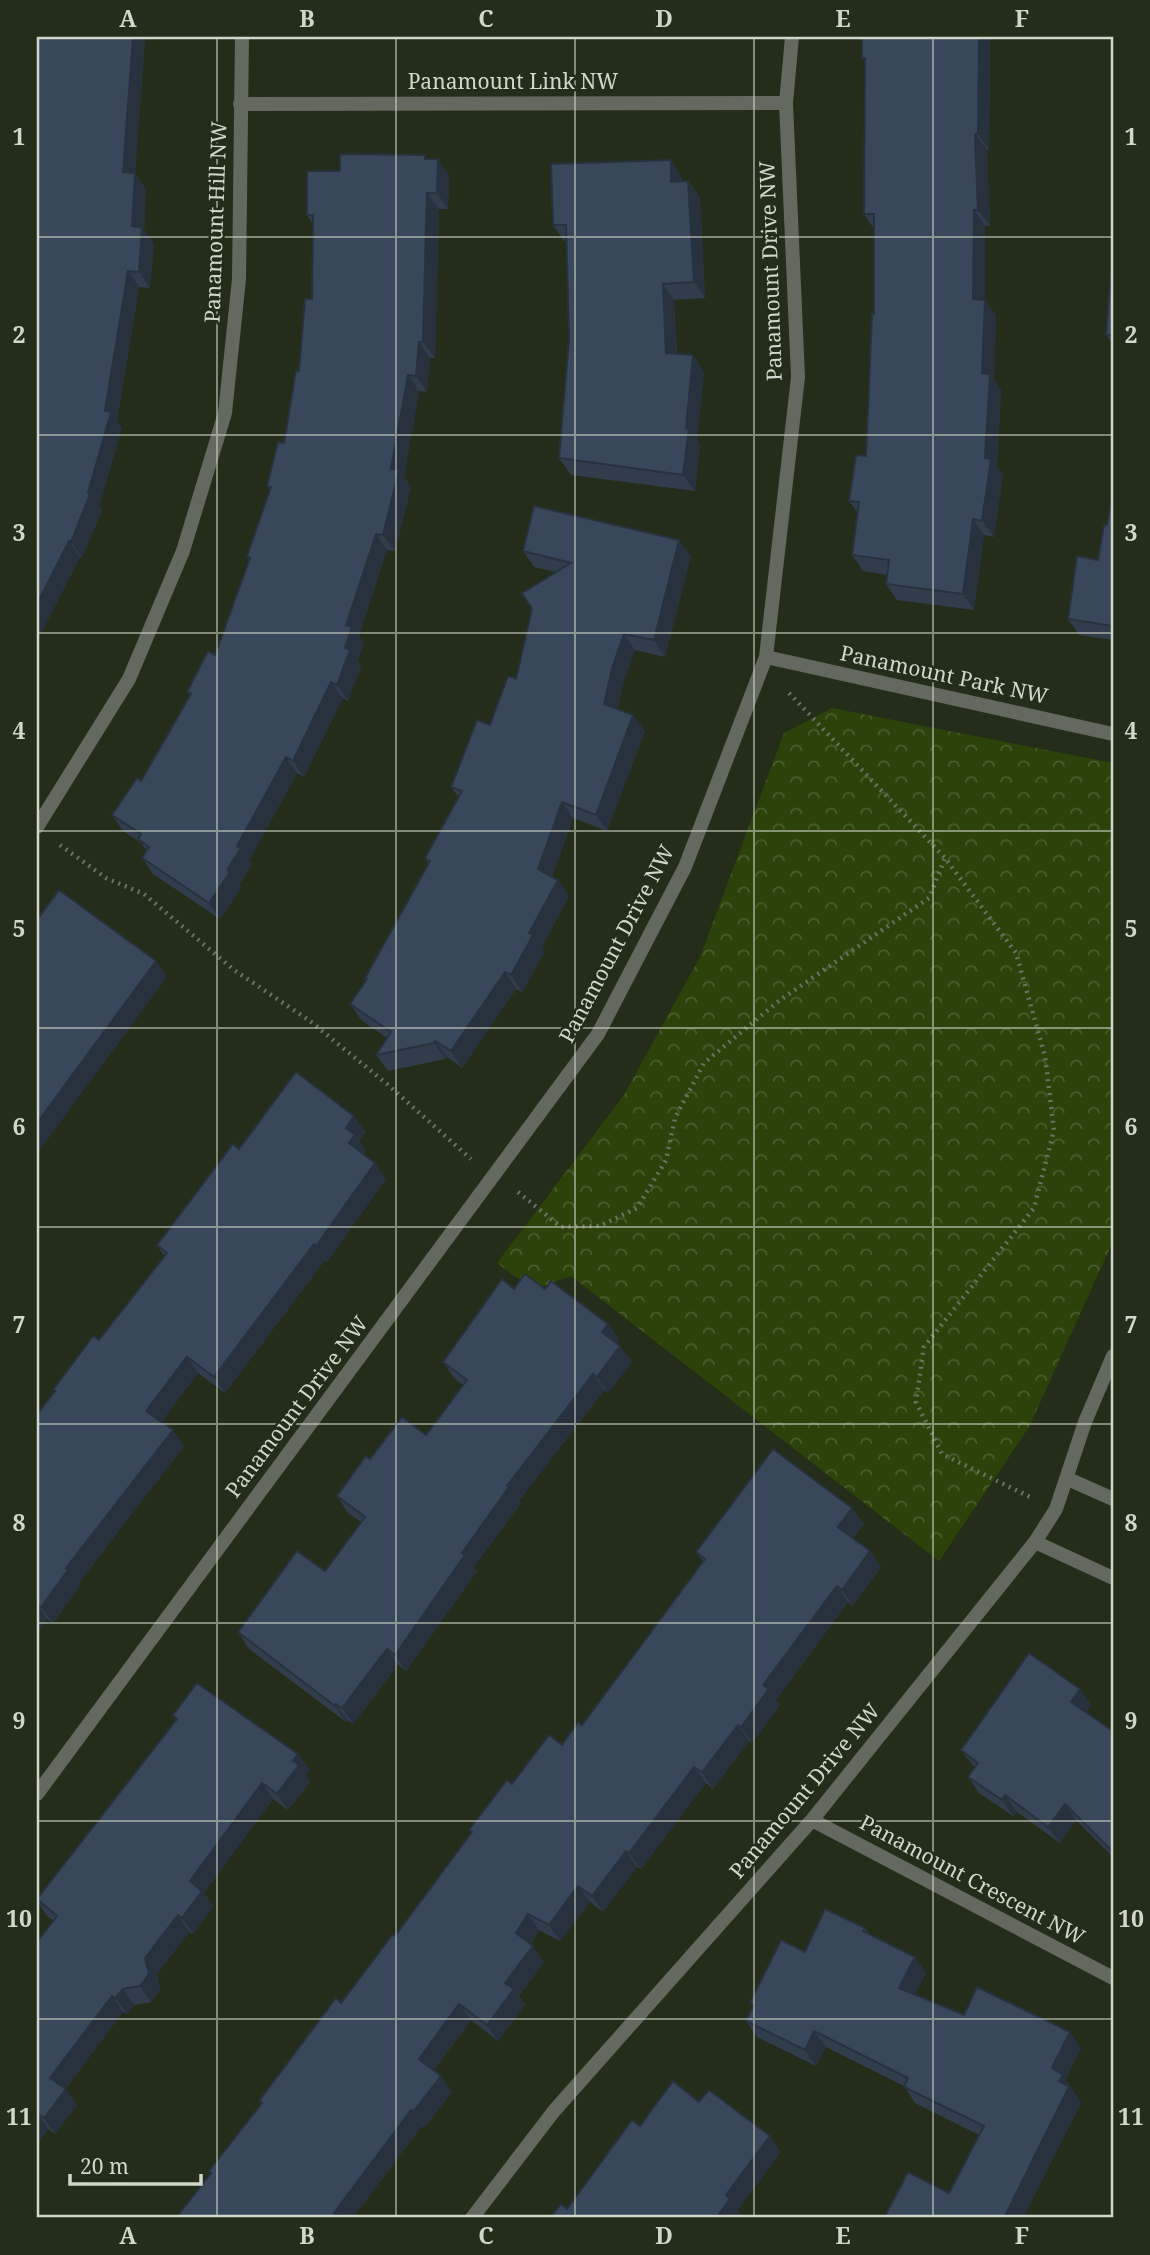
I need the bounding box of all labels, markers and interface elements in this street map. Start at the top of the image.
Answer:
text: A [119,2,137,34]
text: B [299,2,315,34]
text: C [478,2,494,34]
text: D [655,2,673,34]
text: E [835,2,851,34]
text: F [1015,2,1029,34]
street label: Panamount Link NW [408,67,618,95]
text: 1 [13,120,26,152]
text: 1 [1125,120,1138,152]
street label: Panamount Hill NW [197,121,233,323]
street label: Panamount Drive NW [752,160,788,382]
text: 2 [13,318,26,350]
text: 2 [1125,318,1138,350]
text: 3 [13,516,26,548]
text: 3 [1125,516,1138,548]
street label: Panamount Park NW [838,638,1051,710]
text: 4 [13,714,26,746]
text: 4 [1125,714,1138,746]
street label: Panamount Drive NW [552,840,680,1047]
text: 5 [13,912,26,944]
text: 5 [1125,912,1138,944]
text: 6 [13,1110,26,1142]
text: 6 [1125,1110,1138,1142]
text: 7 [13,1308,26,1340]
text: 7 [1125,1308,1138,1340]
street label: Panamount Drive NW [219,1310,374,1503]
text: 8 [13,1506,26,1538]
text: 8 [1125,1506,1138,1538]
street label: Panamount Drive NW [723,1697,886,1884]
text: 9 [13,1704,26,1736]
text: 9 [1125,1704,1138,1736]
street label: Panamount Crescent NW [855,1808,1090,1950]
text: 10 [6,1902,32,1934]
text: 10 [1118,1902,1144,1934]
text: 11 [6,2100,32,2132]
text: 11 [1118,2100,1144,2132]
scale bar [70,2143,201,2187]
text: 20 m [80,2152,129,2180]
text: A [119,2219,137,2251]
text: B [299,2219,315,2251]
text: C [478,2219,494,2251]
text: D [655,2219,673,2251]
text: E [835,2219,851,2251]
text: F [1015,2219,1029,2251]

